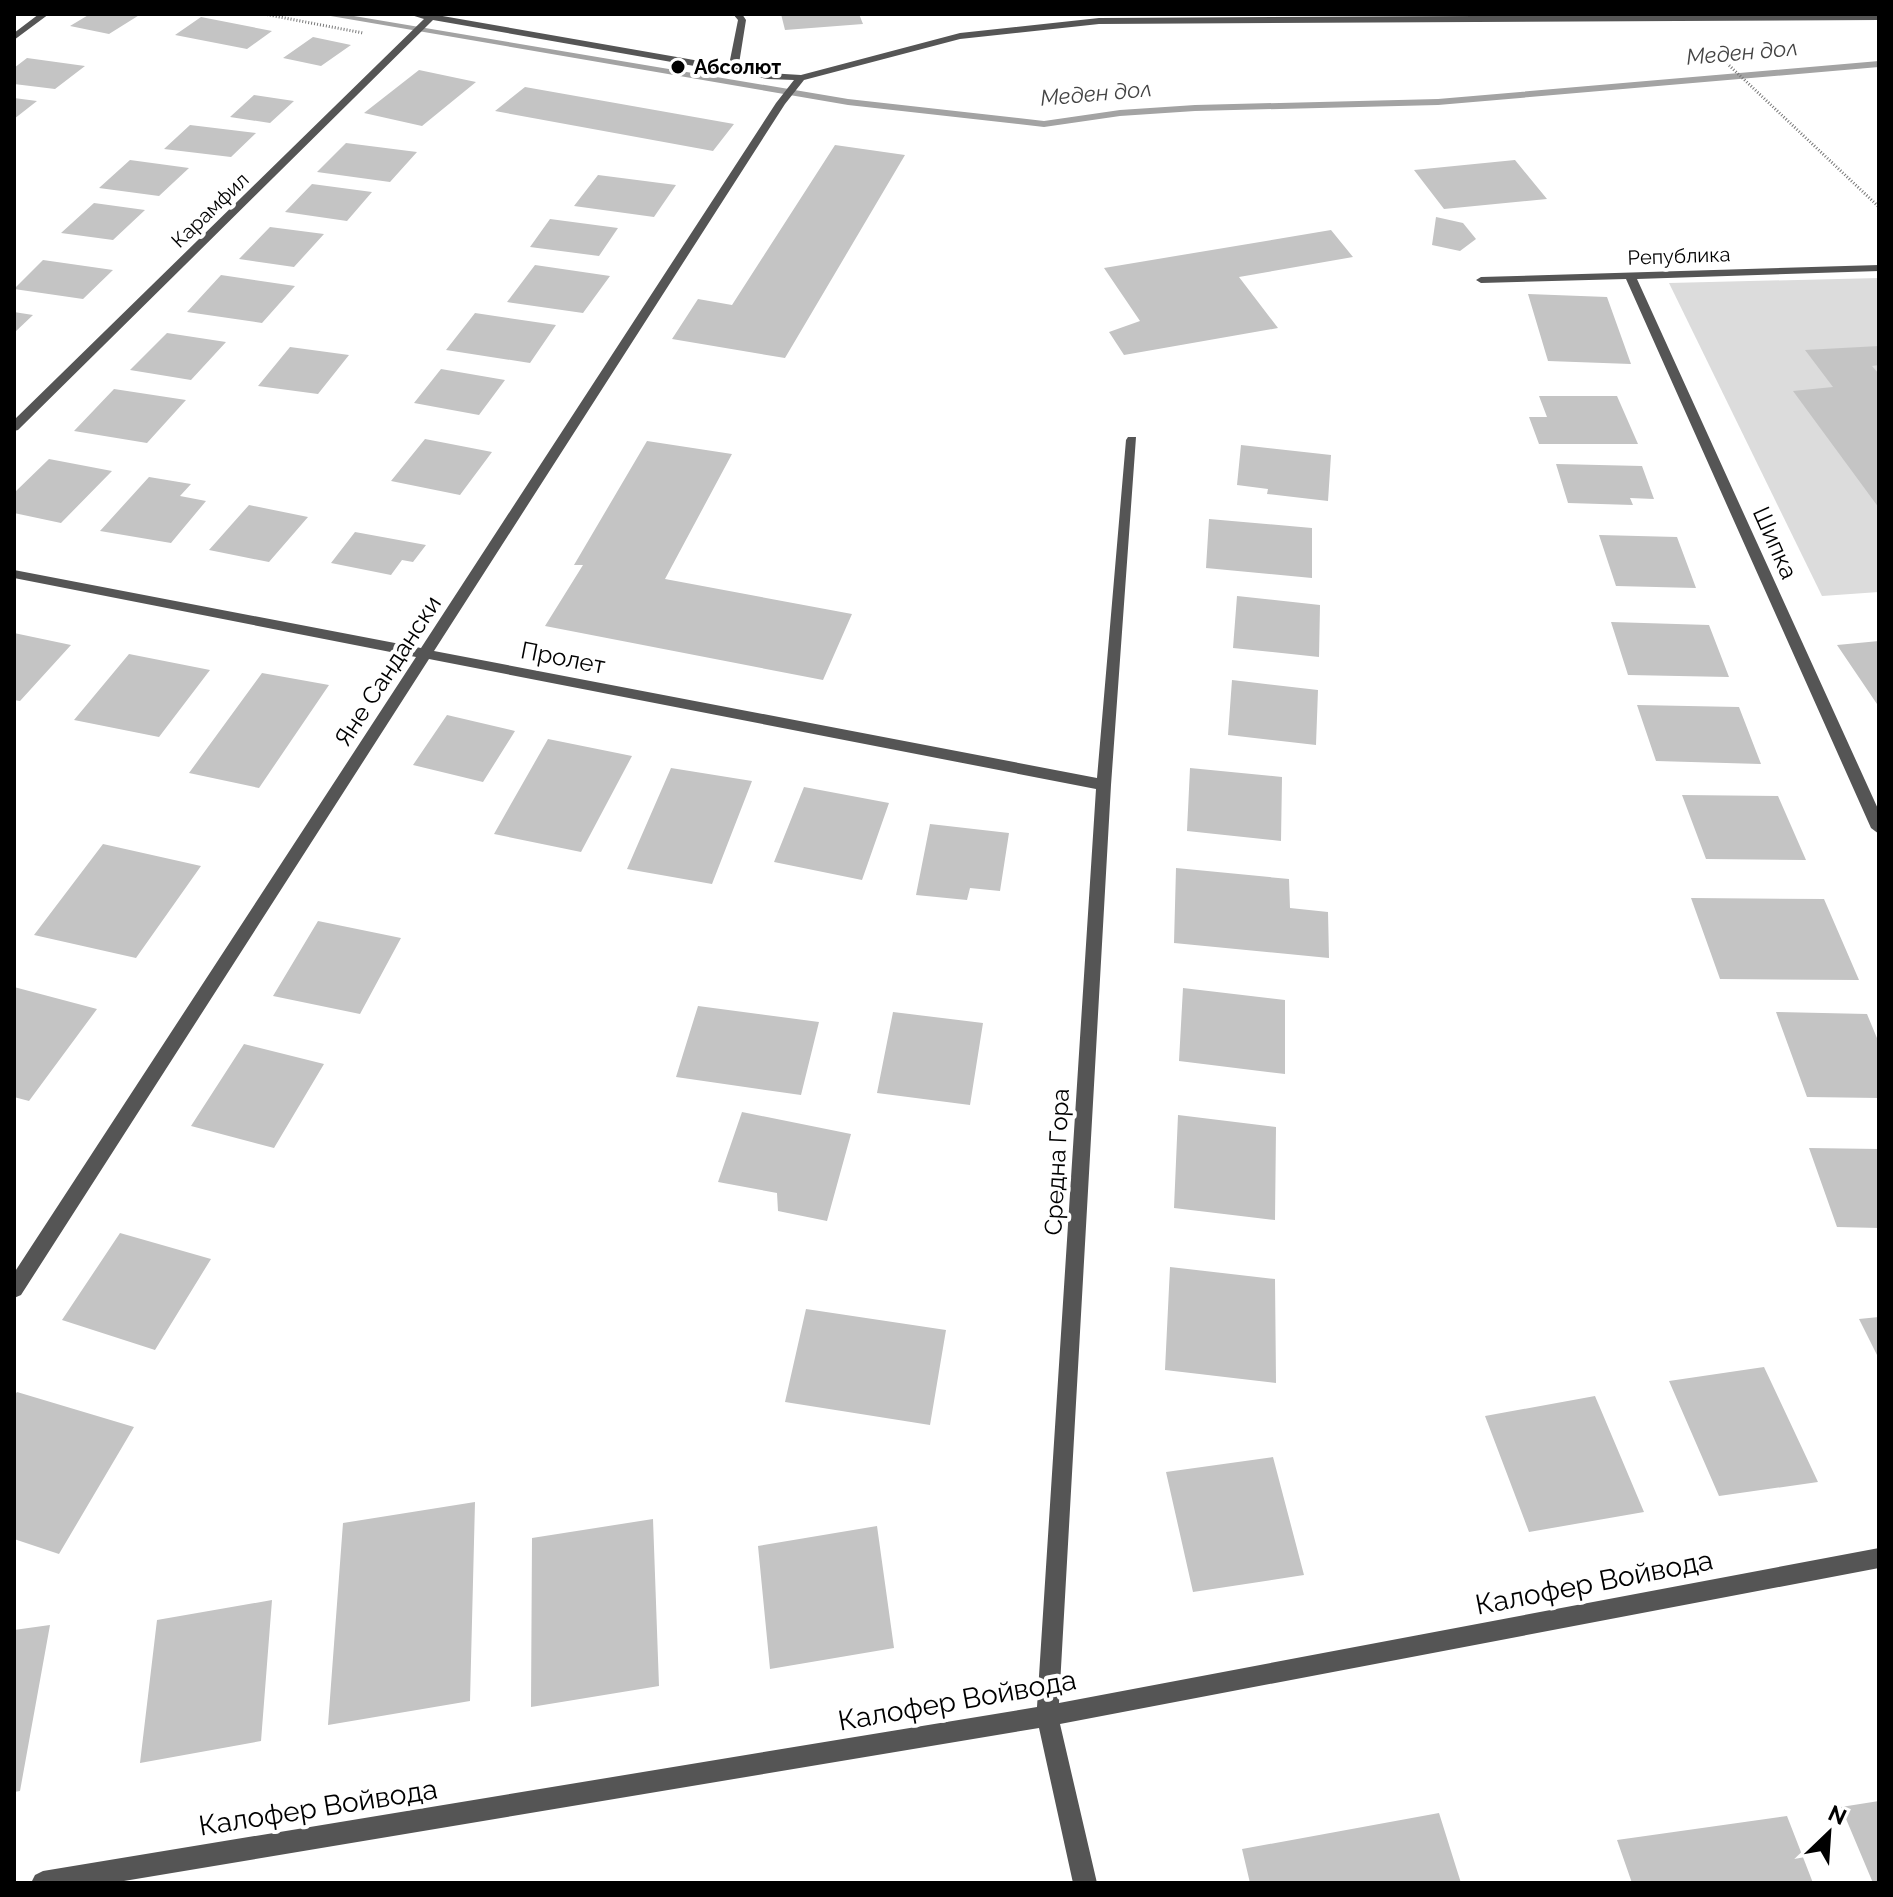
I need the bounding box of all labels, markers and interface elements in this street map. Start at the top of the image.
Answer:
water label: Меден дол [1685,34,1799,70]
place label: Абсолют [694,55,781,79]
marker: Абсолют [669,58,687,76]
water label: Меден дол [1039,75,1153,111]
street label: Карамфил [166,167,254,253]
street label: Република [1627,242,1731,270]
street label: Шипка [1747,502,1804,584]
street label: Яне Сандански [328,590,447,752]
street label: Пролет [518,635,608,680]
street label: Средна Гора [1038,1088,1075,1236]
street label: Калофер Войвода [1473,1543,1716,1622]
street label: Калофер Войвода [836,1663,1079,1738]
street label: Калофер Войвода [196,1772,440,1843]
north arrow [1789,1793,1869,1873]
text: N [1824,1800,1851,1830]

